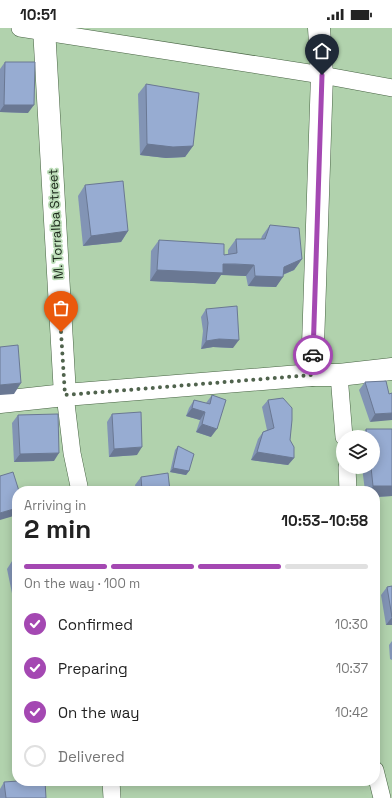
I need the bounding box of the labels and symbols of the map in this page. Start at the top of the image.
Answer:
pin [305,34,339,75]
street label: M. Torralba Street [44,168,67,280]
pin [44,291,78,332]
courier [293,335,333,375]

